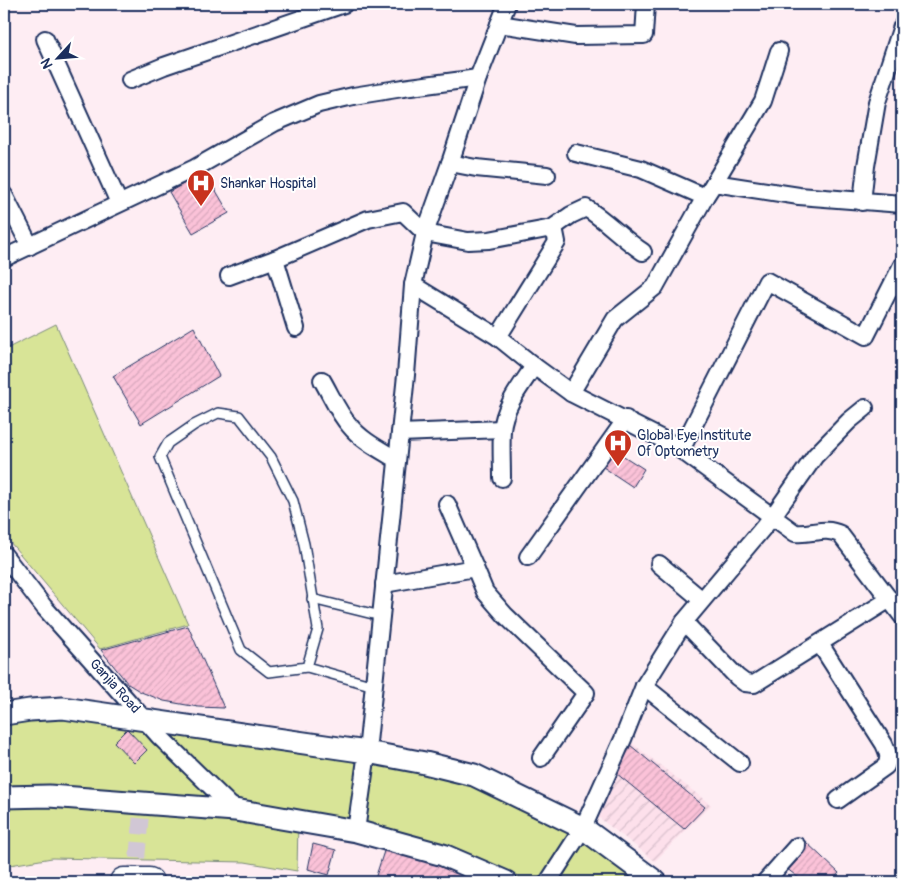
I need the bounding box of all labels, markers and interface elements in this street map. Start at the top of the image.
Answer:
north arrow [32,32,82,82]
text: N [37,55,56,71]
hospital icon: Shankar Hospital [186,168,216,207]
place label: Shankar Hospital [220,175,316,192]
place label: Global Eye Institute Of Optometry [637,427,751,460]
hospital icon: Global Eye Institute Of Optometry [603,428,633,467]
street label: Ganjia Road [86,655,144,717]

